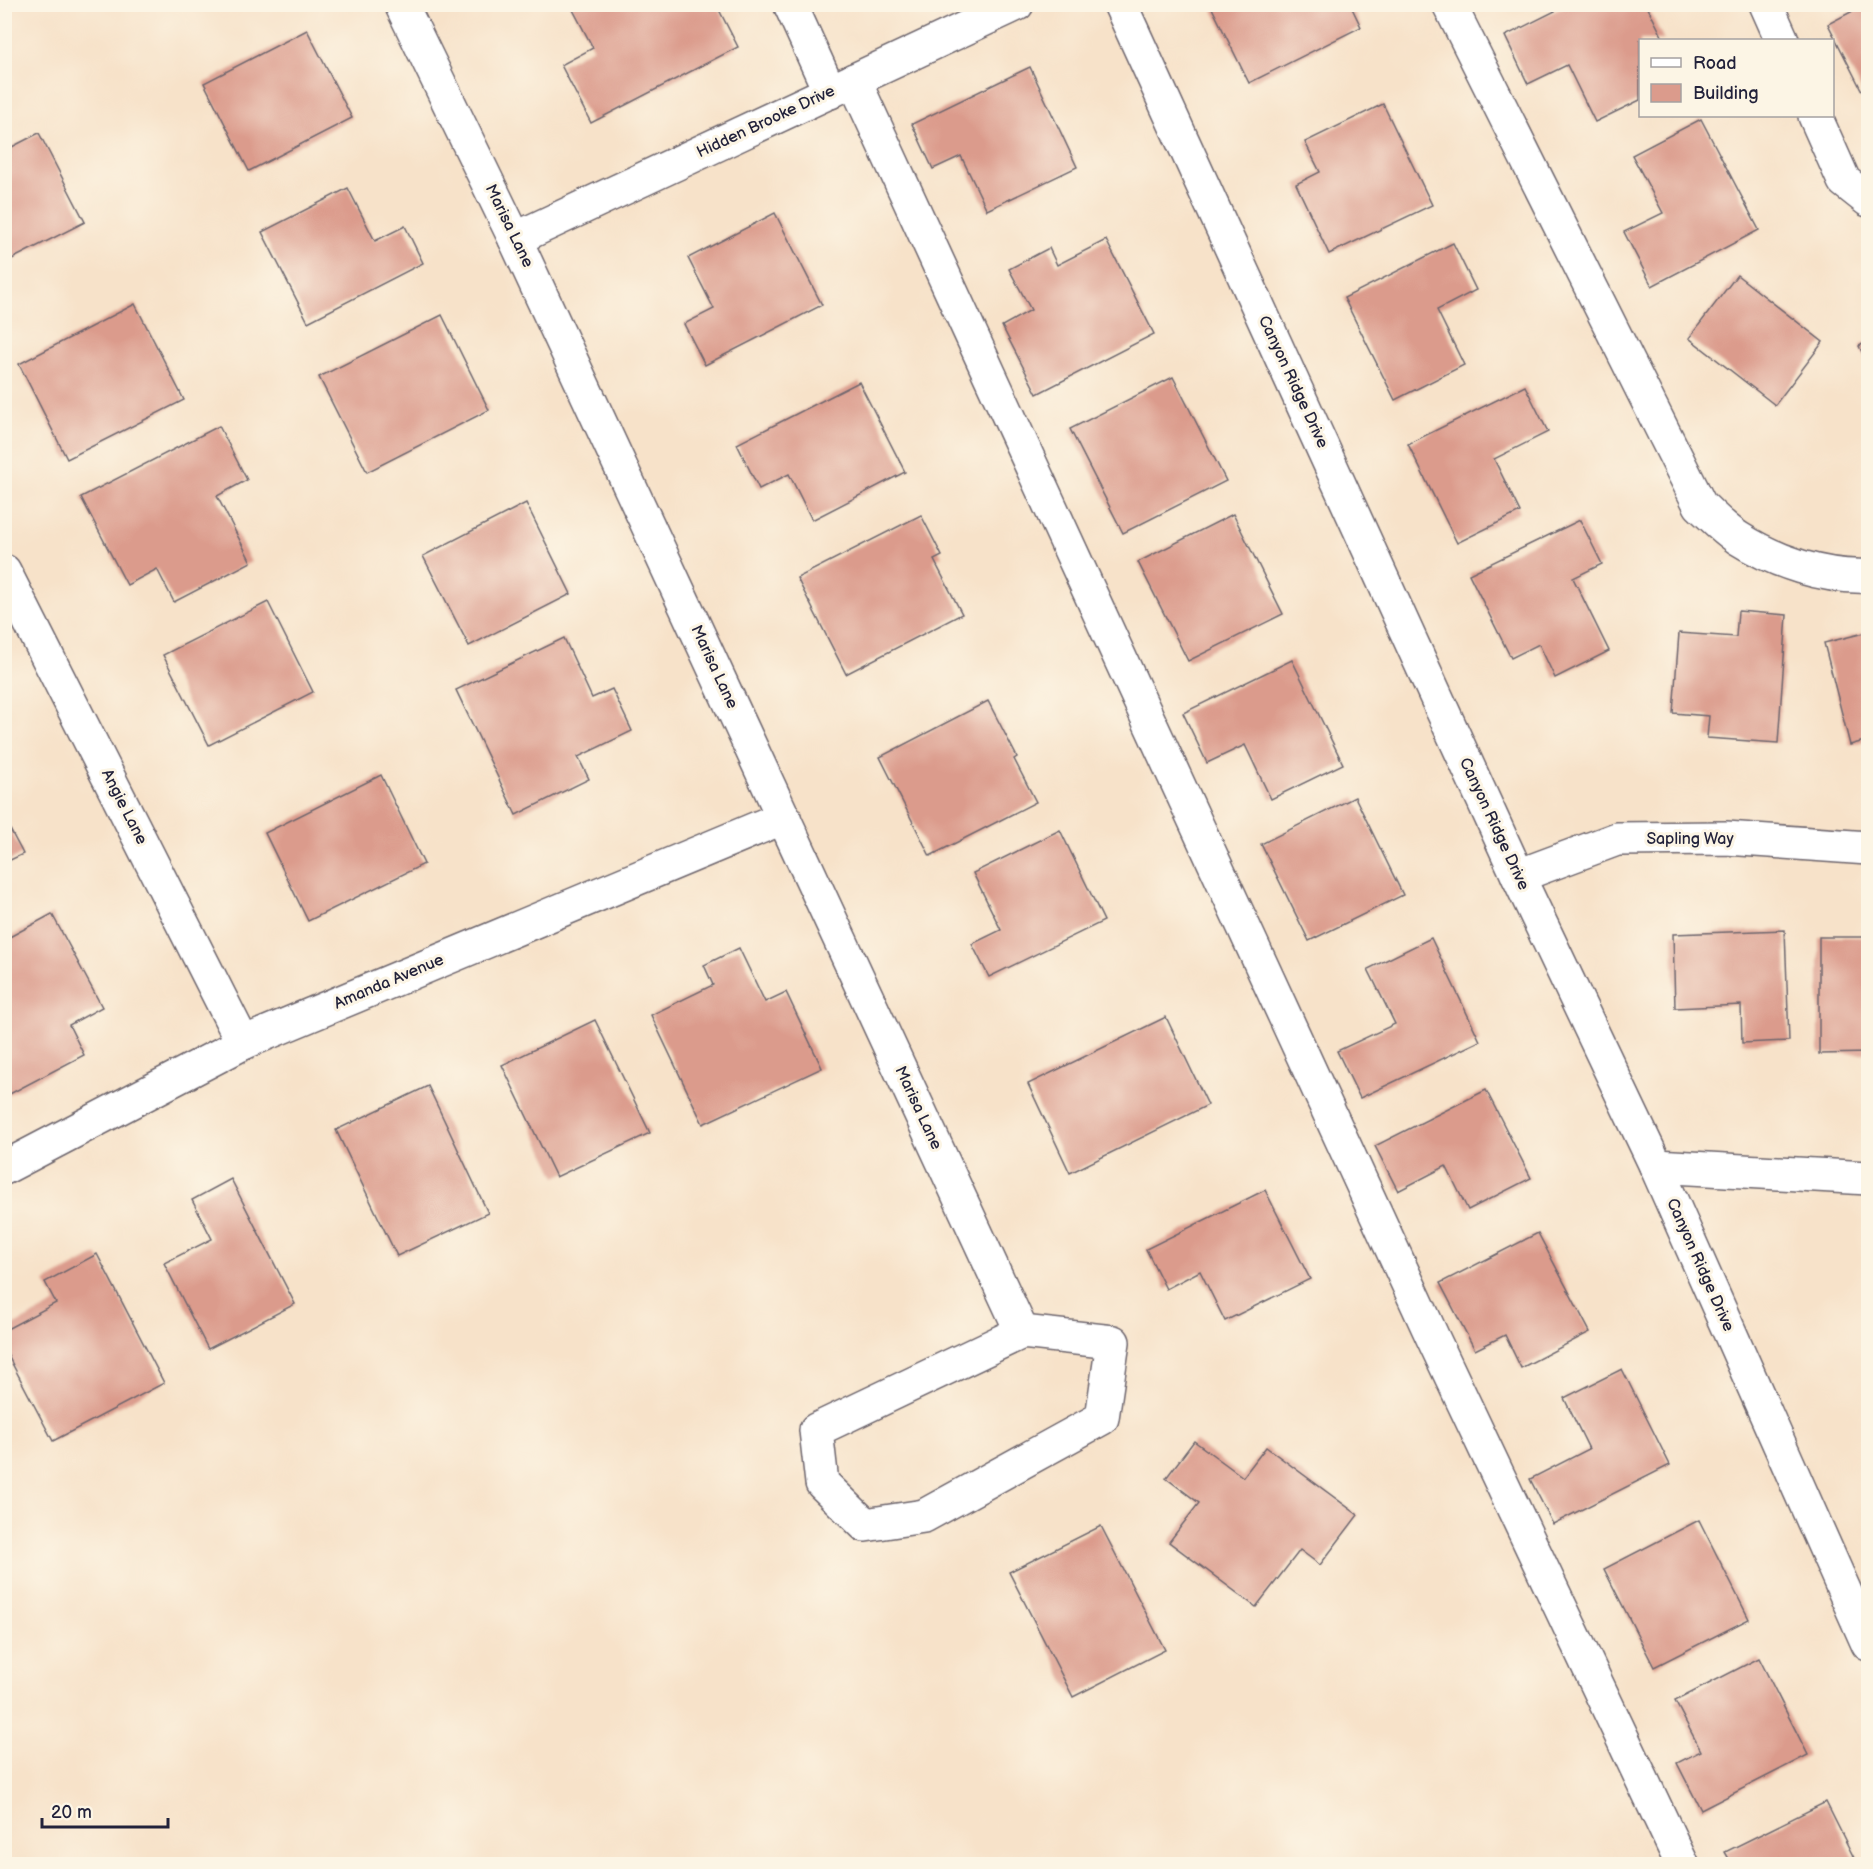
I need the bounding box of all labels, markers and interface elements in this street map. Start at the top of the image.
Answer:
legend [1639,39,1834,117]
text: Road [1693,53,1737,74]
street label: Hidden Brooke Drive [694,81,839,162]
text: Building [1693,83,1759,104]
street label: Marisa Lane [481,181,537,271]
street label: Canyon Ridge Drive [1254,313,1332,452]
street label: Marisa Lane [686,622,742,712]
street label: Canyon Ridge Drive [1455,755,1533,894]
street label: Angie Lane [97,766,151,848]
street label: Sapling Way [1646,830,1734,849]
street label: Amanda Avenue [331,950,447,1014]
street label: Marisa Lane [890,1063,946,1153]
street label: Canyon Ridge Drive [1662,1196,1738,1335]
scale bar [42,1791,168,1829]
text: 20 m [51,1802,92,1823]

